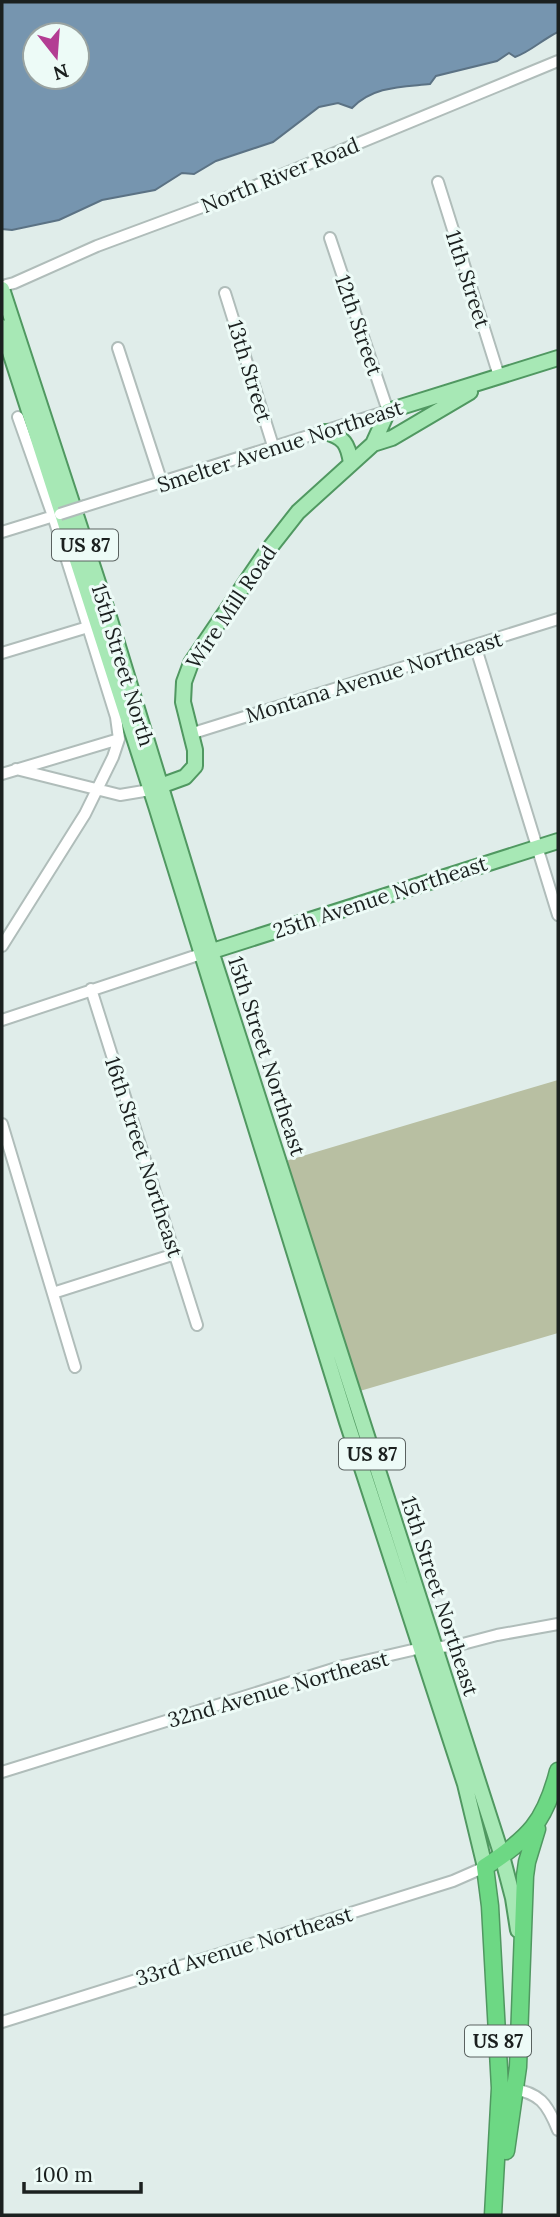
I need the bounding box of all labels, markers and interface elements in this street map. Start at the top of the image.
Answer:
north arrow [21,21,91,91]
text: N [50,59,72,86]
street label: North River Road [197,131,363,219]
street label: 11th Street [440,227,497,332]
street label: 12th Street [329,271,389,380]
street label: 13th Street [222,317,279,426]
street label: Smelter Avenue Northeast [154,393,407,498]
road number: US 87 [52,530,118,560]
street label: Wire Mill Road [180,540,282,674]
street label: 15th Street North [85,581,161,749]
street label: Montana Avenue Northeast [242,625,506,729]
street label: 25th Avenue Northeast [269,849,491,944]
street label: 15th Street Northeast [222,953,312,1160]
street label: 16th Street Northeast [99,1053,189,1261]
road number: US 87 [339,1438,405,1470]
street label: 15th Street Northeast [395,1493,485,1700]
street label: 32nd Avenue Northeast [164,1644,392,1733]
street label: 33rd Avenue Northeast [132,1900,356,1992]
road number: US 87 [465,2025,531,2056]
scale bar [24,2150,142,2194]
text: 100 m [35,2161,93,2188]

